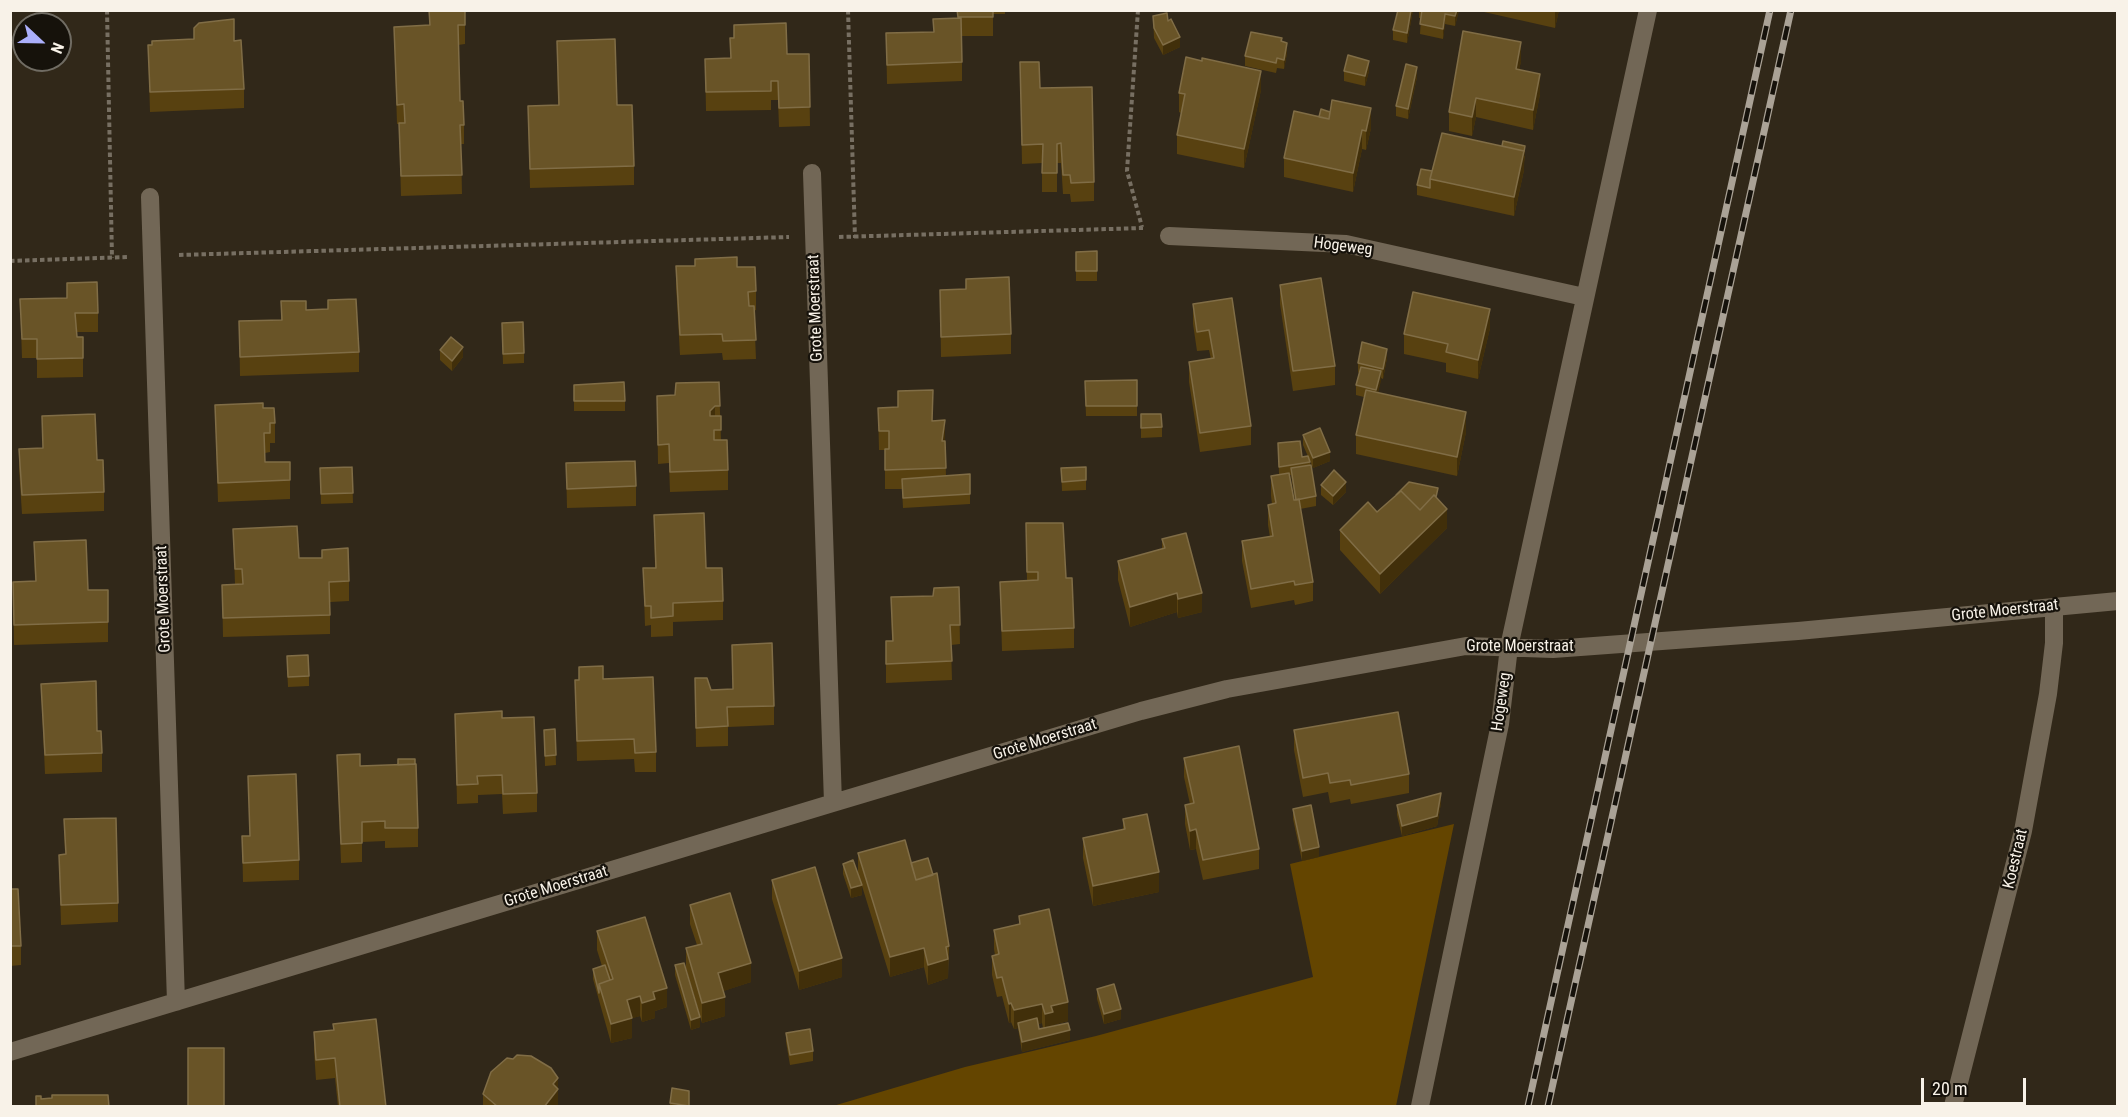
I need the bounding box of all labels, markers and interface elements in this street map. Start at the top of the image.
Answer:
north arrow [12,12,72,72]
text: N [47,40,68,56]
street label: Hogeweg [1312,234,1374,260]
street label: Grote Moerstraat [805,254,827,362]
street label: Grote Moerstraat [153,545,175,653]
street label: Grote Moerstraat [1951,596,2059,626]
street label: Grote Moerstraat [1466,637,1574,657]
street label: Hogeweg [1488,671,1516,733]
street label: Grote Moerstraat [991,715,1099,765]
street label: Koestraat [2000,827,2032,891]
street label: Grote Moerstraat [502,862,610,912]
scale bar [1924,1066,2029,1104]
text: 20 m [1932,1078,1967,1099]

